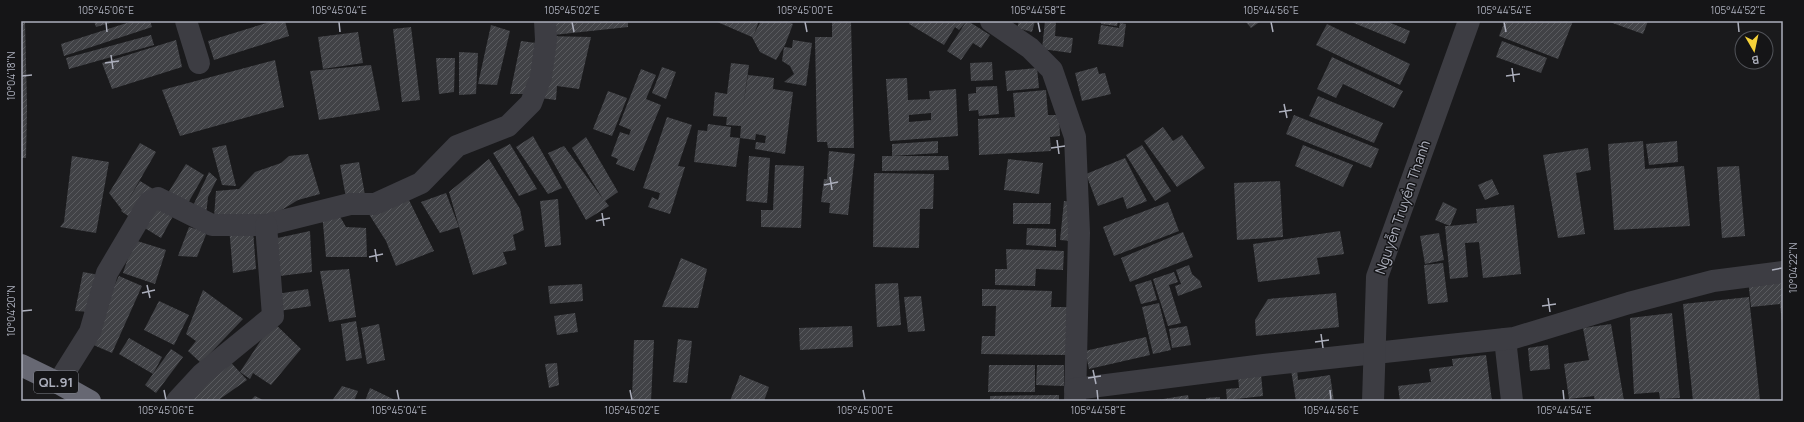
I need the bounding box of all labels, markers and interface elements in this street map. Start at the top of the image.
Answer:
text: 105°45'06"E [78,3,134,17]
text: 105°45'04"E [311,3,367,17]
text: 105°45'02"E [544,3,600,17]
text: 105°45'00"E [777,3,833,17]
text: 105°44'58"E [1010,3,1066,17]
text: 105°44'56"E [1243,3,1299,17]
text: 105°44'54"E [1477,3,1532,17]
text: 105°44'52"E [1711,3,1766,17]
north arrow [1734,30,1774,70]
text: 10°04'18"N [4,51,18,100]
text: B [1751,52,1760,68]
street label: Nguyễn Truyền Thanh [1370,137,1434,277]
text: 10°04'22"N [1786,243,1800,293]
text: 10°04'20"N [4,285,18,336]
road number: QL.91 [34,371,78,393]
text: 105°45'06"E [138,403,194,417]
text: 105°45'04"E [371,403,427,417]
text: 105°45'02"E [604,403,660,417]
text: 105°45'00"E [837,403,893,417]
text: 105°44'58"E [1070,403,1126,417]
text: 105°44'56"E [1303,403,1359,417]
text: 105°44'54"E [1537,403,1592,417]

